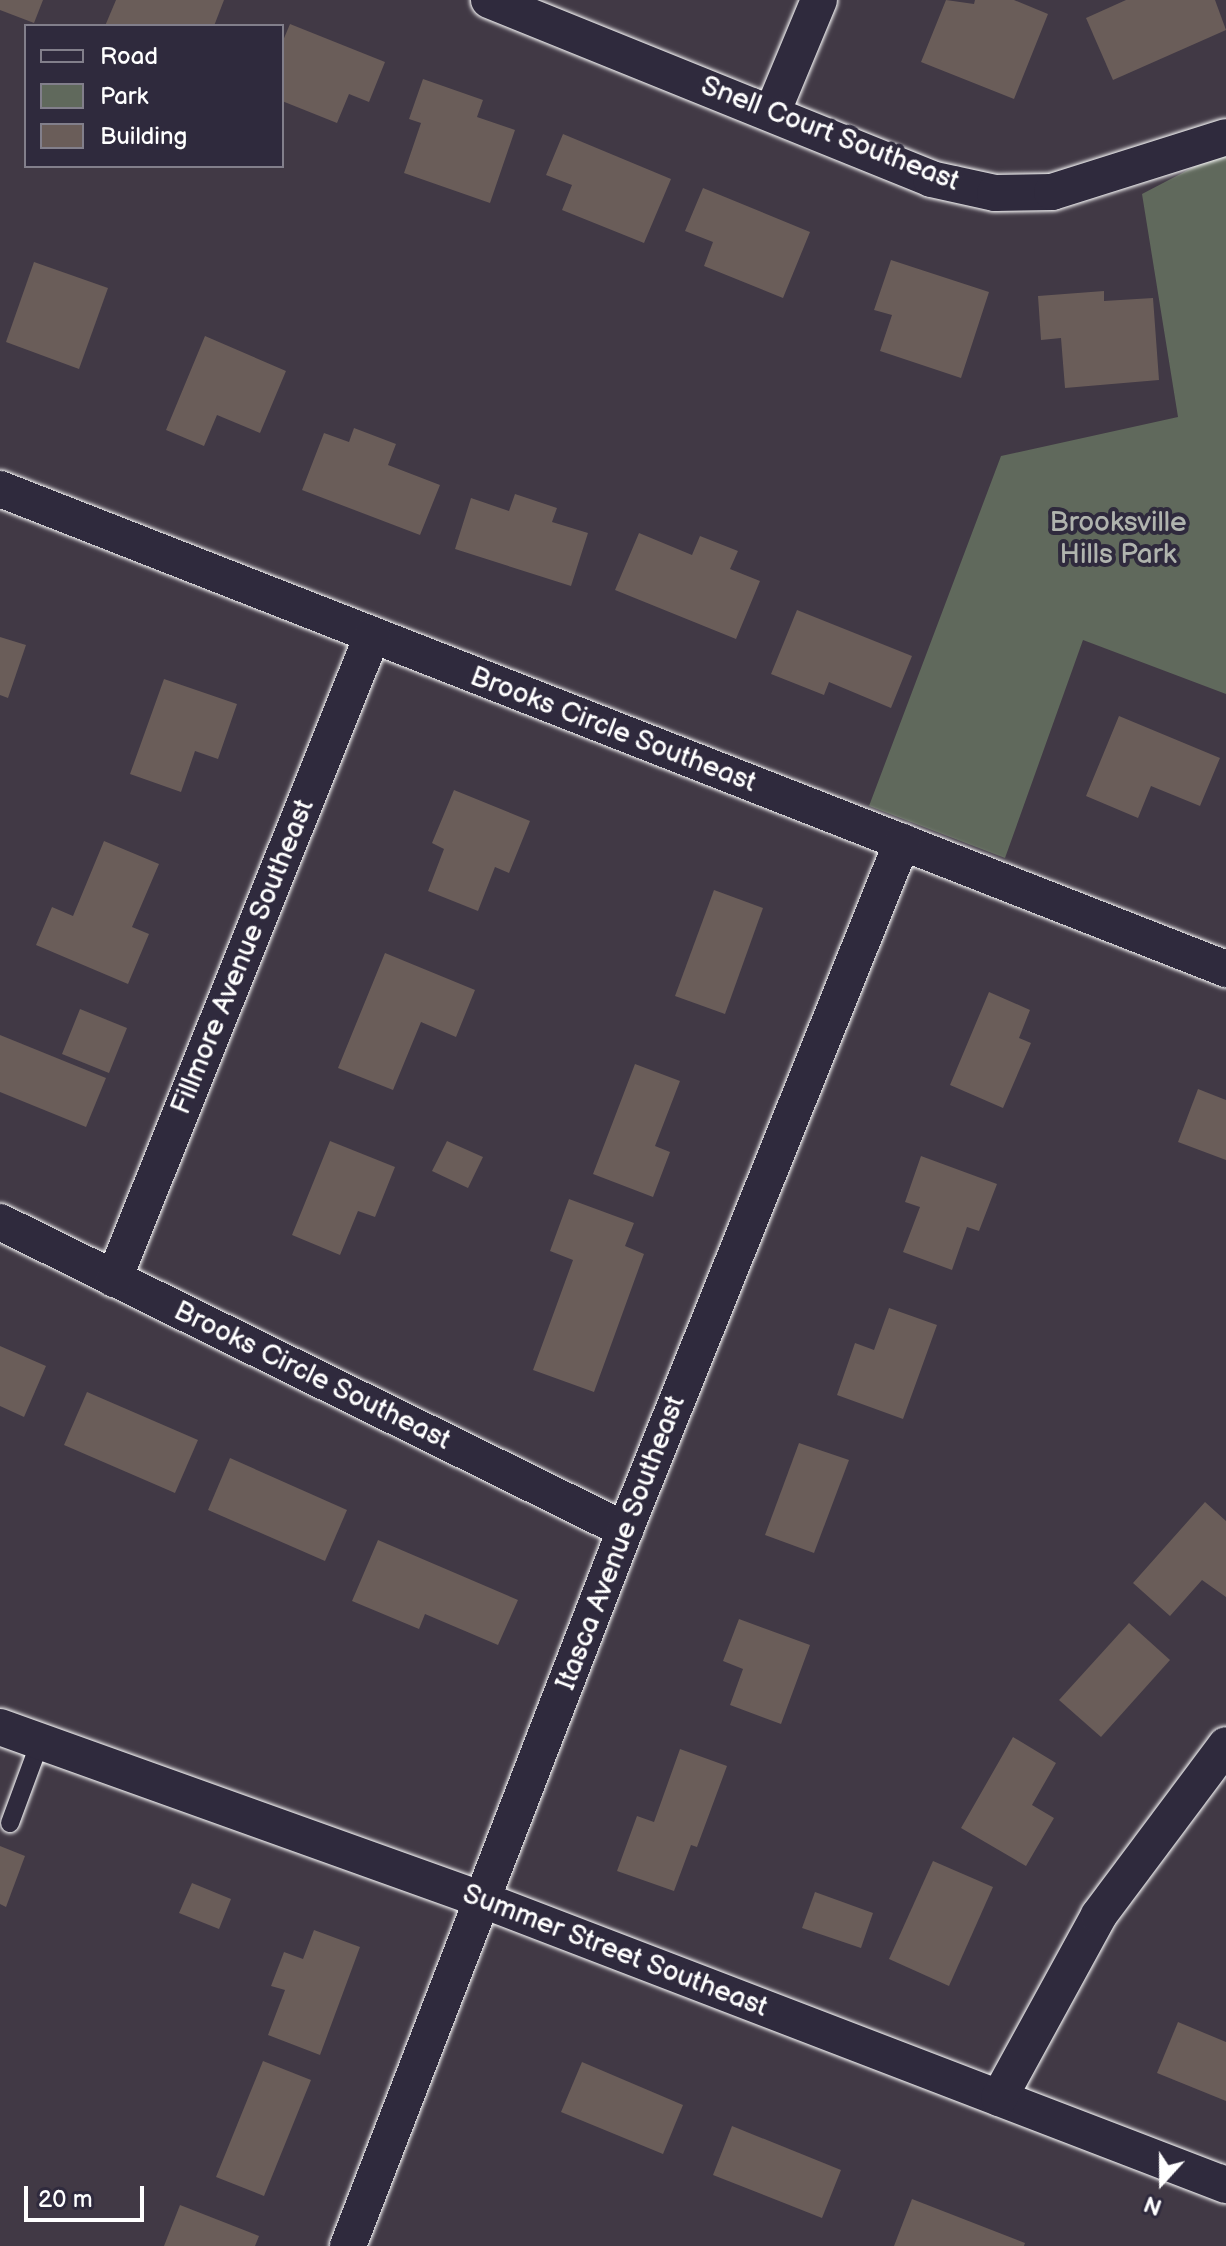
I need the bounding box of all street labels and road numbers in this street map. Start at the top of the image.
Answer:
street label: Snell Court Southeast [696,69,964,199]
street label: Brooks Circle Southeast [465,660,761,800]
street label: Fillmore Avenue Southeast [164,794,322,1120]
street label: Brooks Circle Southeast [168,1294,456,1458]
street label: Itasca Avenue Southeast [549,1391,693,1695]
street label: Summer Street Southeast [457,1877,773,2025]

